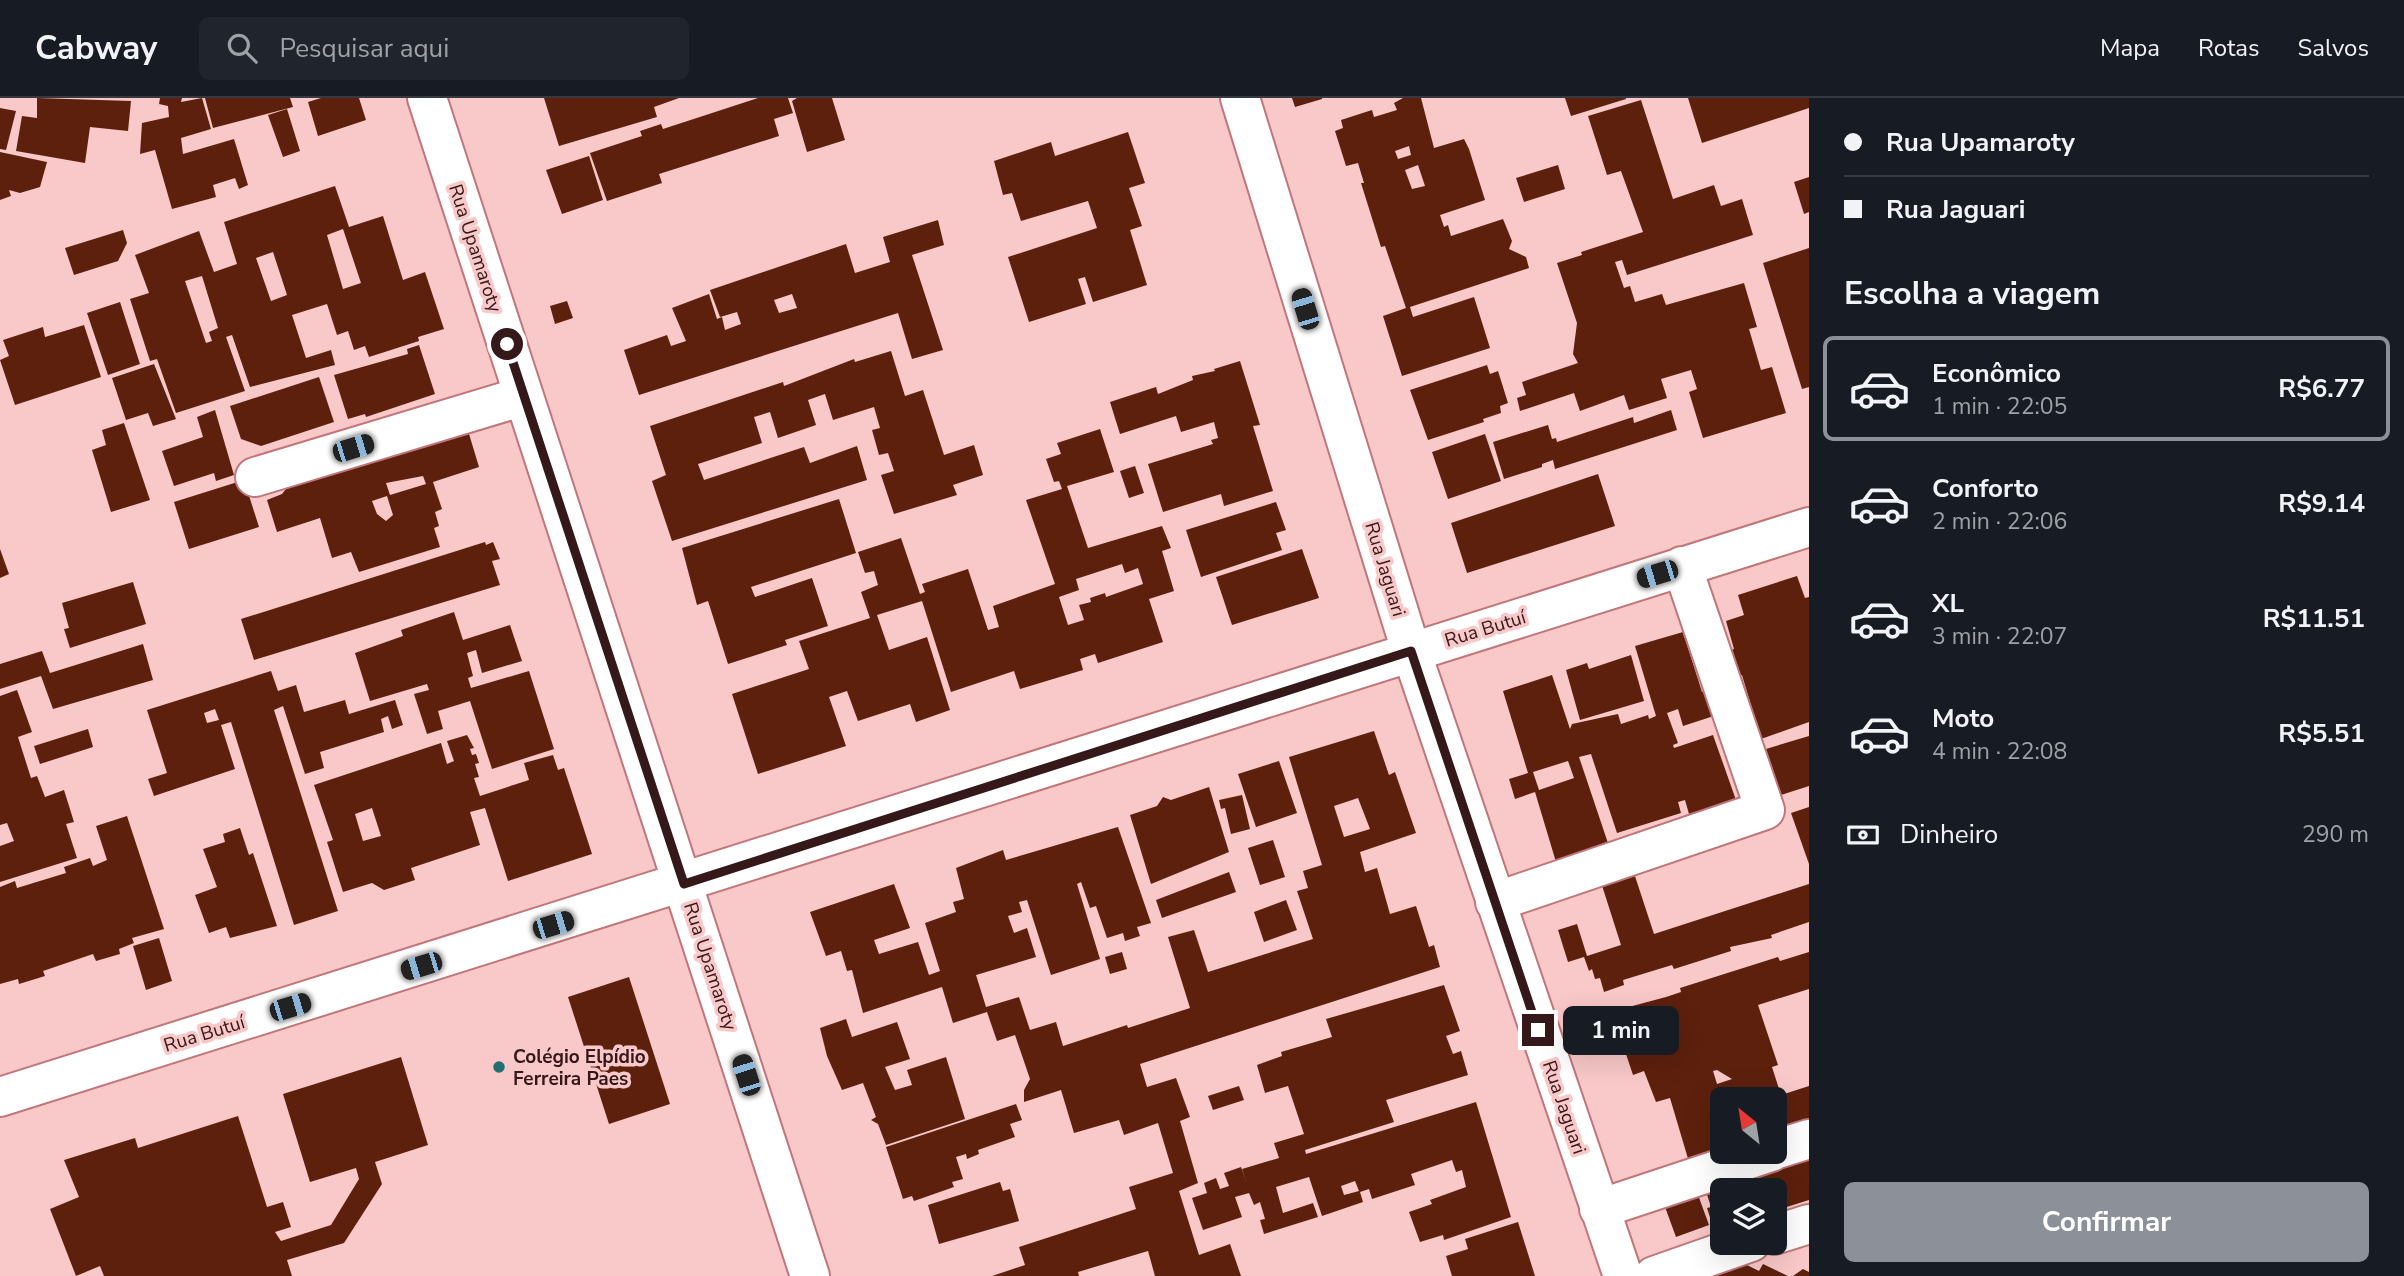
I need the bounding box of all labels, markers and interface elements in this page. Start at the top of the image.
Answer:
search box [199,17,689,80]
text: Cabway [35,26,157,71]
icon: search [223,29,261,67]
text: Pesquisar aqui [279,31,449,66]
text: Mapa [2100,32,2160,64]
text: Rotas [2198,32,2260,64]
text: Salvos [2298,32,2369,64]
text: Rua Upamaroty [1886,125,2075,160]
street label: Rua Upamaroty [442,181,508,316]
text: Rua Jaguari [1886,192,2025,227]
text: Escolha a viagem [1844,272,2100,315]
car [1289,286,1322,332]
route start [491,328,523,360]
text: Econômico [1932,356,2061,391]
icon: car [1848,357,1911,420]
text: R$6.77 [2278,371,2365,406]
text: 1 min · 22:05 [1932,391,2067,422]
car [330,432,377,464]
text: Conforto [1932,471,2039,506]
icon: car [1848,472,1911,535]
text: R$9.14 [2278,486,2365,521]
text: 2 min · 22:06 [1932,506,2067,537]
street label: Rua Jaguari [1358,519,1412,620]
car [1634,558,1681,590]
text: XL [1932,586,1964,621]
icon: car [1848,587,1911,650]
text: R$11.51 [2263,601,2365,636]
street label: Rua Butuí [1442,604,1531,654]
text: 3 min · 22:07 [1932,621,2067,652]
text: Moto [1932,701,1994,736]
icon: car [1848,702,1911,765]
text: R$5.51 [2278,716,2365,751]
text: 4 min · 22:08 [1932,736,2067,767]
icon: cash [1844,816,1882,854]
text: Dinheiro [1900,817,1998,852]
text: 290 m [2302,819,2369,850]
street label: Rua Upamaroty [677,899,743,1034]
car [530,909,577,941]
car [398,950,445,982]
car [267,991,314,1023]
callout: 1 min [1562,1006,1678,1054]
street label: Rua Butuí [161,1009,250,1059]
route end [1522,1014,1554,1046]
text: 1 min [1591,1015,1651,1046]
place label: Colégio Elpídio Ferreira Paes [513,1044,646,1092]
car [730,1052,763,1098]
street label: Rua Jaguari [1536,1057,1592,1158]
marker: Colégio Elpídio Ferreira Paes [491,1059,507,1075]
north arrow [1710,1087,1787,1164]
map controls [1710,1087,1787,1255]
button: layers [1710,1178,1787,1255]
button: Confirmar [1844,1182,2369,1262]

